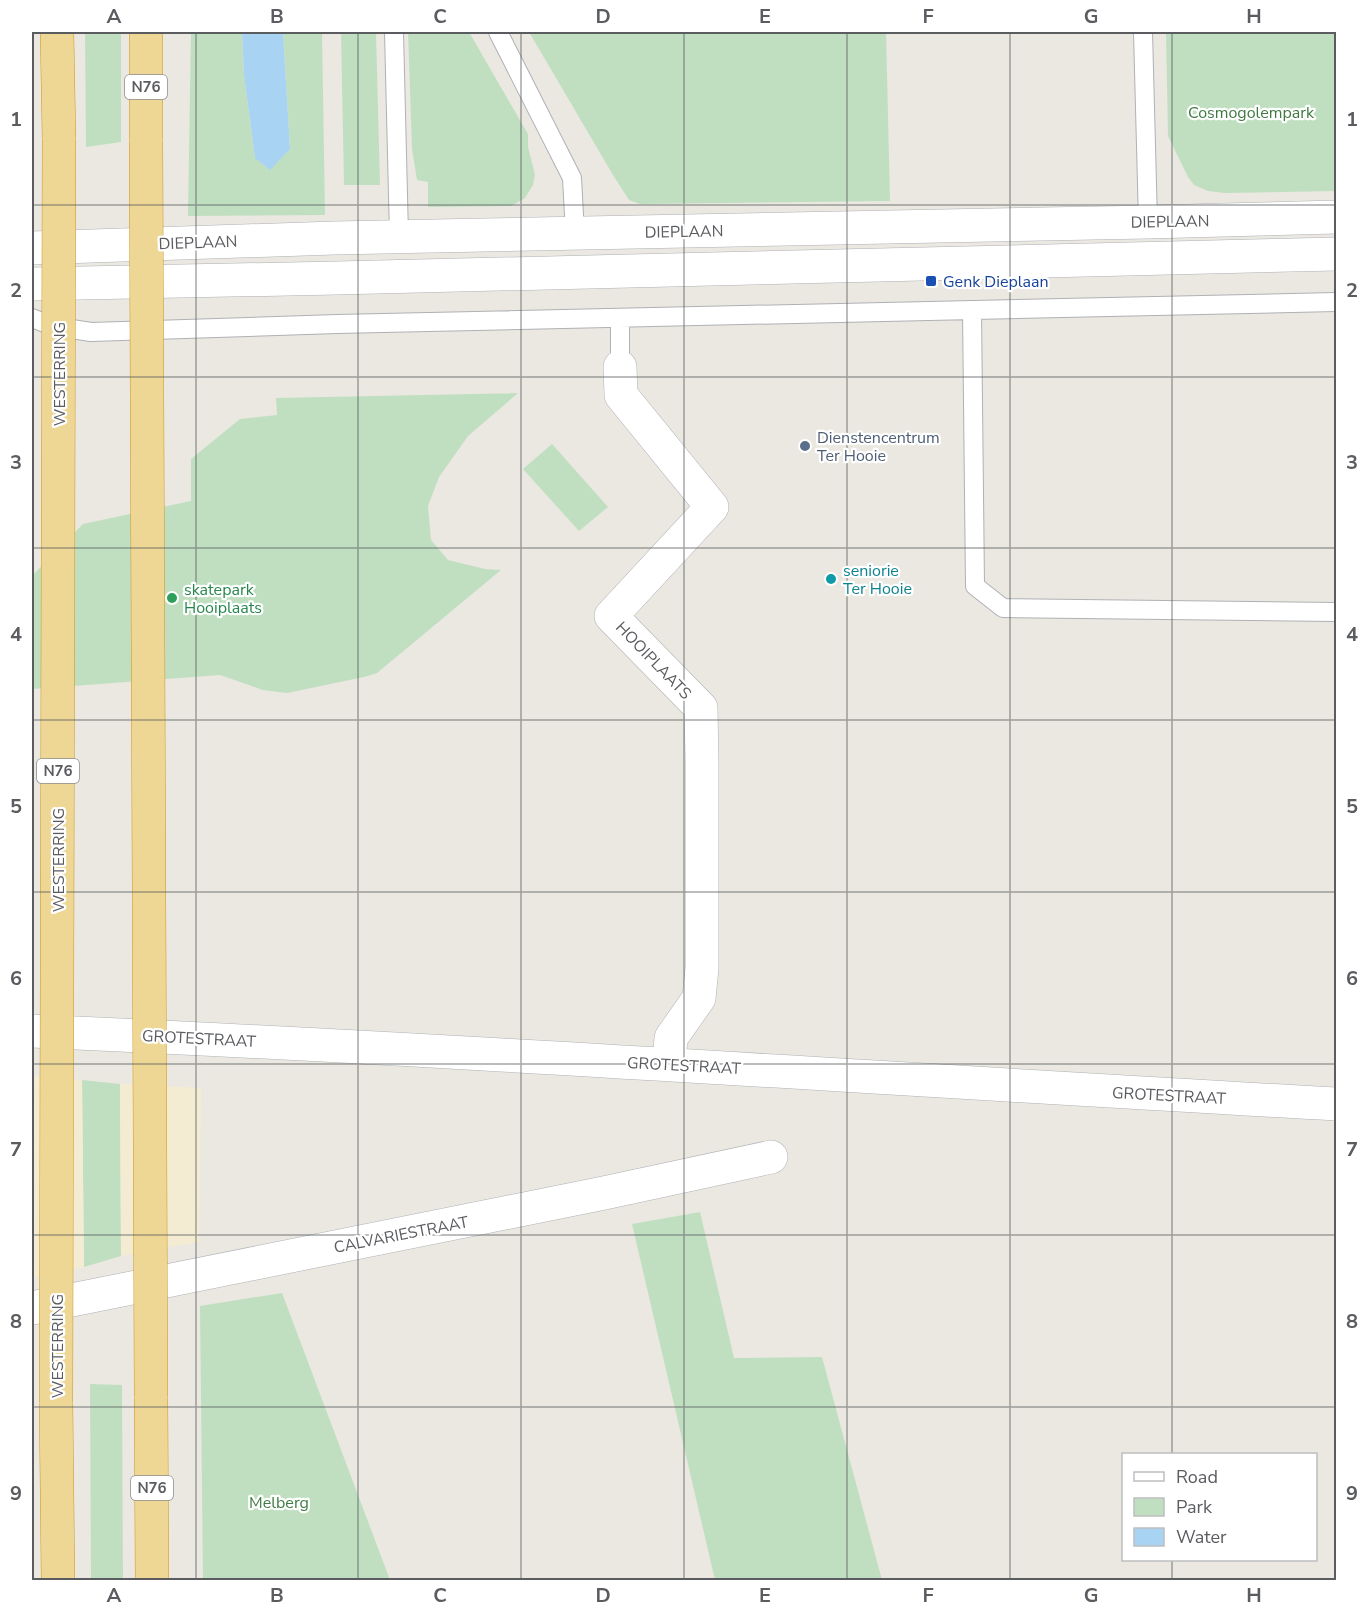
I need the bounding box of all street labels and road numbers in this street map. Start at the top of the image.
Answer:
road number: N76 [125,75,167,99]
street label: DIEPLAAN [1130,210,1210,234]
street label: DIEPLAAN [644,220,724,244]
street label: DIEPLAAN [158,231,238,255]
street label: WESTERRING [49,322,71,426]
street label: HOOIPLAATS [610,617,696,705]
road number: N76 [37,759,79,783]
street label: WESTERRING [48,808,70,912]
street label: GROTESTRAAT [141,1025,257,1053]
street label: GROTESTRAAT [626,1052,742,1080]
street label: GROTESTRAAT [1111,1082,1227,1110]
street label: CALVARIESTRAAT [332,1211,471,1259]
street label: WESTERRING [47,1294,69,1398]
road number: N76 [131,1476,173,1500]

